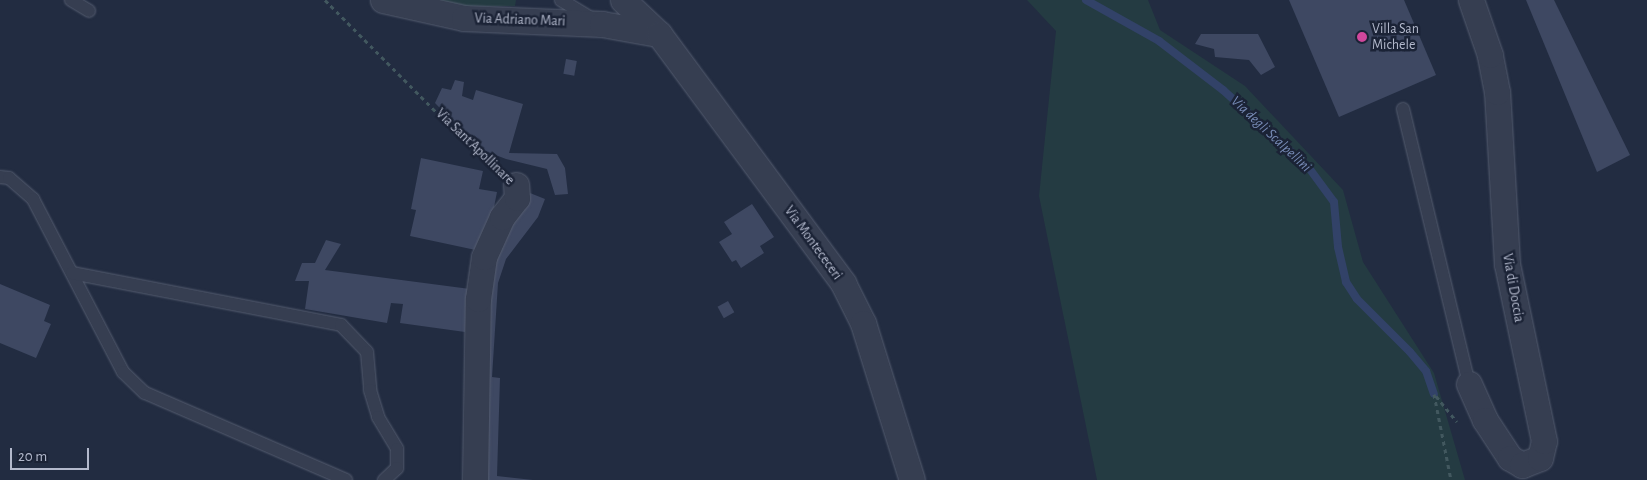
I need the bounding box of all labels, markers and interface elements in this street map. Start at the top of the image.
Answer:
street label: Via Adriano Mari [474,10,566,30]
place label: Villa San Michele [1372,21,1419,54]
marker: Villa San Michele [1356,31,1368,43]
water label: Via degli Scalpellini [1227,92,1315,176]
street label: Via Sant'Apollinare [432,105,518,189]
street label: Via Montececeri [781,203,845,283]
street label: Via di Doccia [1499,252,1527,324]
scale bar [12,438,91,470]
text: 20 m [18,449,47,464]

